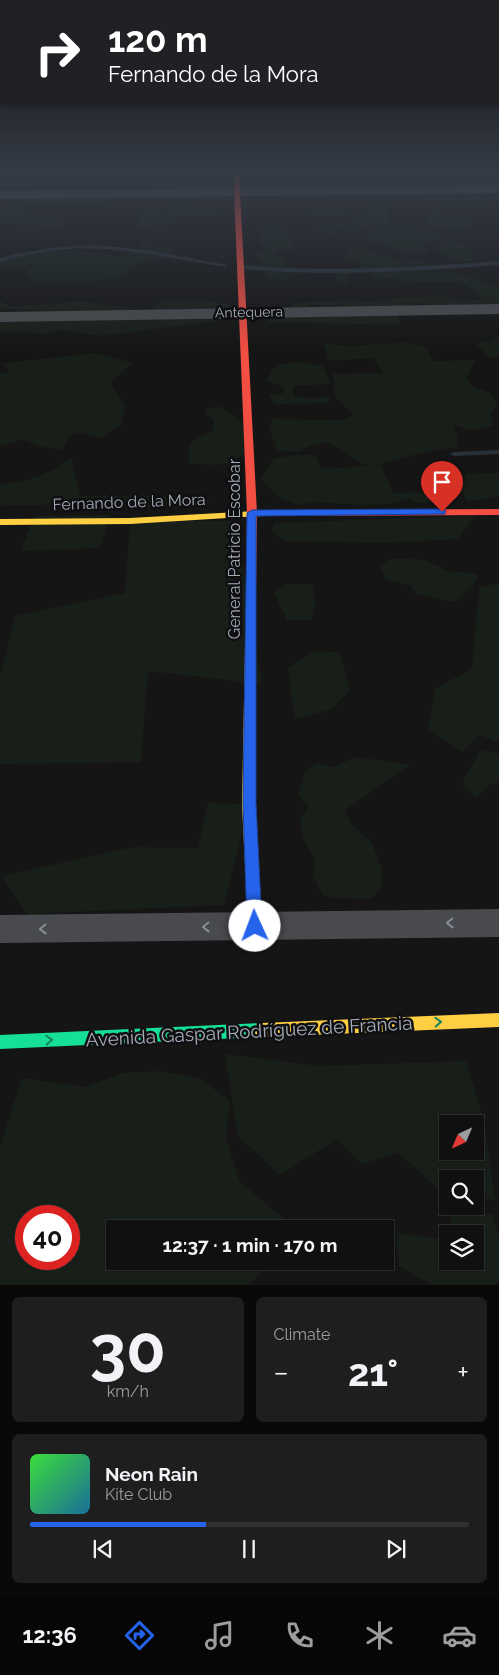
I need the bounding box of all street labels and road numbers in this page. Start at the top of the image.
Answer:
street label: Antequera [215,303,283,321]
street label: General Patricio Escobar [225,458,244,639]
street label: Fernando de la Mora [52,490,206,514]
street label: Avenida Gaspar Rodríguez de Francia [85,1011,413,1051]

